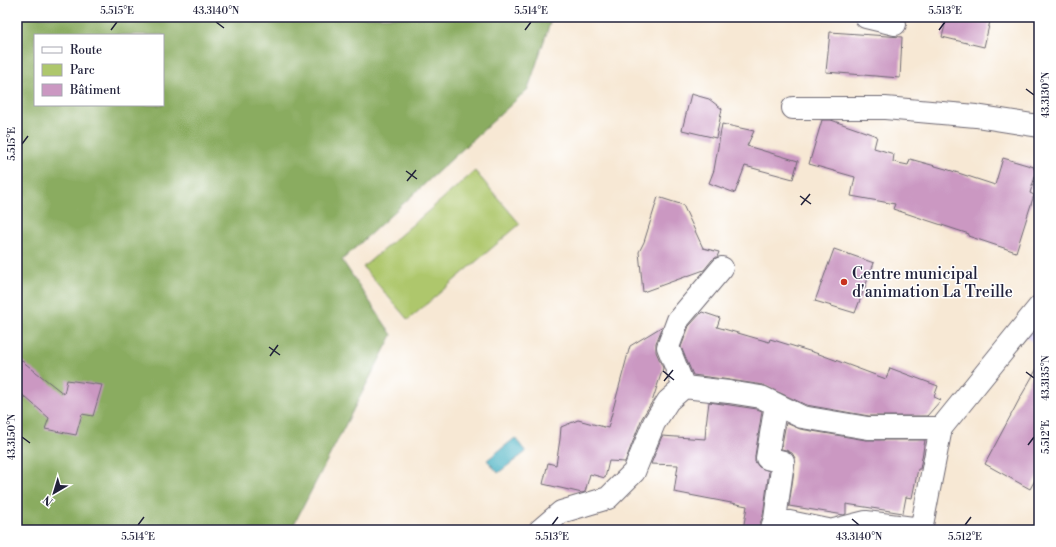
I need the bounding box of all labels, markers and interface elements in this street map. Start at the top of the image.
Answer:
text: 5.515°E [100,5,134,17]
text: 43.3140°N [193,5,240,17]
text: 5.514°E [514,5,548,17]
text: 5.513°E [928,5,962,17]
legend [34,34,164,106]
text: Route [70,43,102,58]
text: Parc [70,63,95,78]
text: 43.3130°N [1040,71,1052,118]
text: Bâtiment [69,83,121,98]
text: 5.515°E [6,127,18,161]
place label: Centre municipal d'animation La Treille [852,264,1013,302]
marker: Centre municipal d'animation La Treille [839,277,849,287]
text: 43.3135°N [1040,355,1052,401]
text: 43.3150°N [6,413,18,460]
text: 5.512°E [1040,420,1052,454]
north arrow [34,473,74,513]
text: N [40,492,56,508]
text: 5.514°E [121,531,155,543]
text: 5.513°E [535,531,569,543]
text: 43.3140°N [836,531,883,543]
text: 5.512°E [948,531,982,543]

